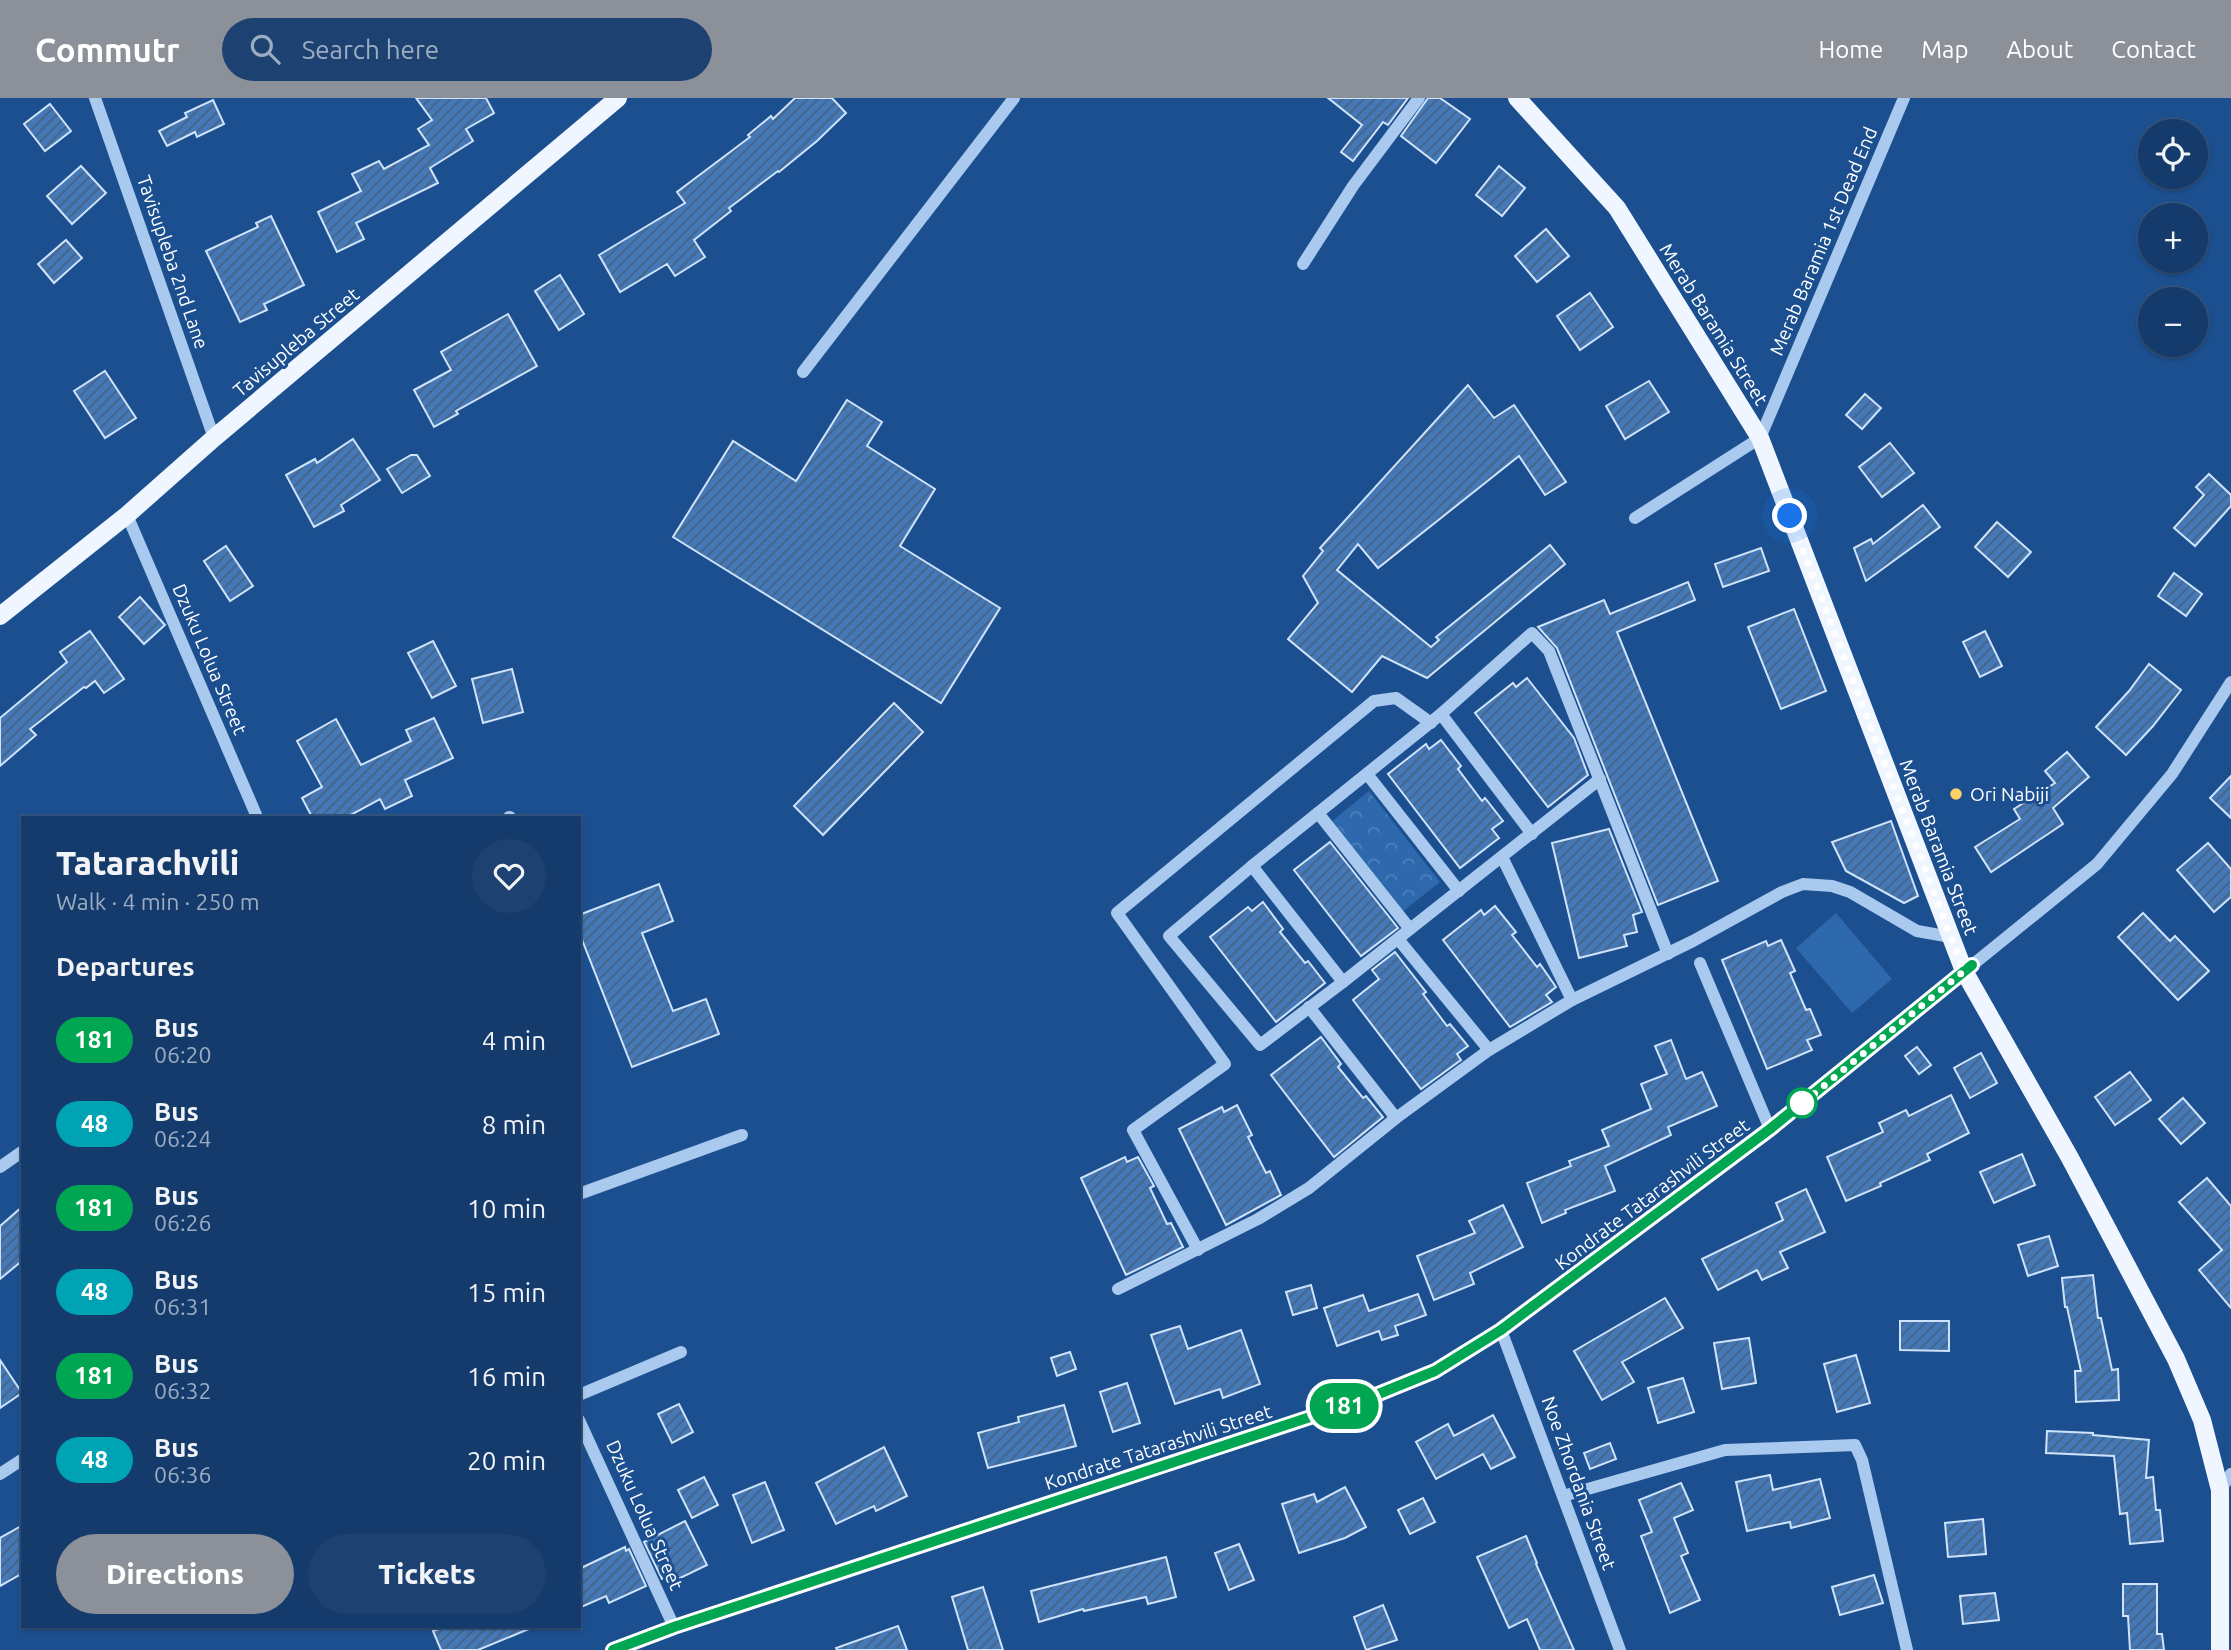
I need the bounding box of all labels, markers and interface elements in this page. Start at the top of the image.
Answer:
search box [222,18,712,81]
icon: search [246,30,284,68]
text: Commutr [35,31,180,68]
text: Search here [302,35,439,64]
text: Home [1818,36,1883,63]
text: Map [1921,36,1968,63]
text: About [2006,36,2073,63]
text: Contact [2111,36,2196,63]
map controls [2138,119,2208,357]
button: locate [2138,119,2208,189]
street label: Merab Baramia 1st Dead End [1765,124,1881,358]
street label: Tavisupleba 2nd Lane [133,172,213,352]
button: + [2138,203,2208,273]
street label: Merab Baramia Street [1655,239,1773,409]
street label: Tavisupleba Street [229,283,364,401]
button: − [2138,287,2208,357]
your location [1772,498,1807,533]
street label: Dzuku Lolua Street [168,580,252,738]
street label: Merab Baramia Street [1895,756,1983,938]
place label: Ori Nabiji [1970,783,2049,805]
marker: Ori Nabiji [1948,786,1964,802]
button: heart [472,839,546,913]
text: Tatarachvili [56,844,239,881]
text: Walk · 4 min · 250 m [56,889,260,914]
text: Departures [56,952,194,981]
text: Bus [154,1013,199,1042]
text: 181 [74,1026,115,1053]
text: 4 min [482,1026,546,1055]
text: 06:20 [154,1042,212,1067]
unlabelled marker [1787,1088,1817,1118]
text: Bus [154,1097,199,1126]
text: 48 [81,1110,108,1137]
text: 8 min [482,1110,546,1139]
street label: Kondrate Tatarashvili Street [1551,1113,1754,1274]
text: 06:24 [154,1126,212,1151]
text: Bus [154,1181,199,1210]
text: 181 [74,1194,115,1221]
text: 10 min [467,1194,546,1223]
text: 06:26 [154,1210,212,1235]
text: Bus [154,1265,199,1294]
text: 48 [81,1278,108,1305]
text: 15 min [467,1278,546,1307]
text: 06:31 [154,1294,212,1319]
text: Bus [154,1349,199,1378]
text: 181 [74,1362,115,1389]
text: 16 min [467,1362,546,1391]
text: 06:32 [154,1378,212,1403]
line badge: 181 [1304,1383,1384,1429]
text: 181 [1324,1392,1364,1419]
street label: Noe Zhordania Street [1537,1393,1621,1573]
street label: Kondrate Tatarashvili Street [1042,1400,1275,1494]
text: Bus [154,1433,199,1462]
street label: Dzuku Lolua Street [602,1437,688,1594]
text: 48 [81,1446,108,1473]
text: 20 min [467,1446,546,1475]
text: 06:36 [154,1462,212,1487]
button: Directions [56,1534,294,1614]
button: Tickets [308,1534,546,1614]

